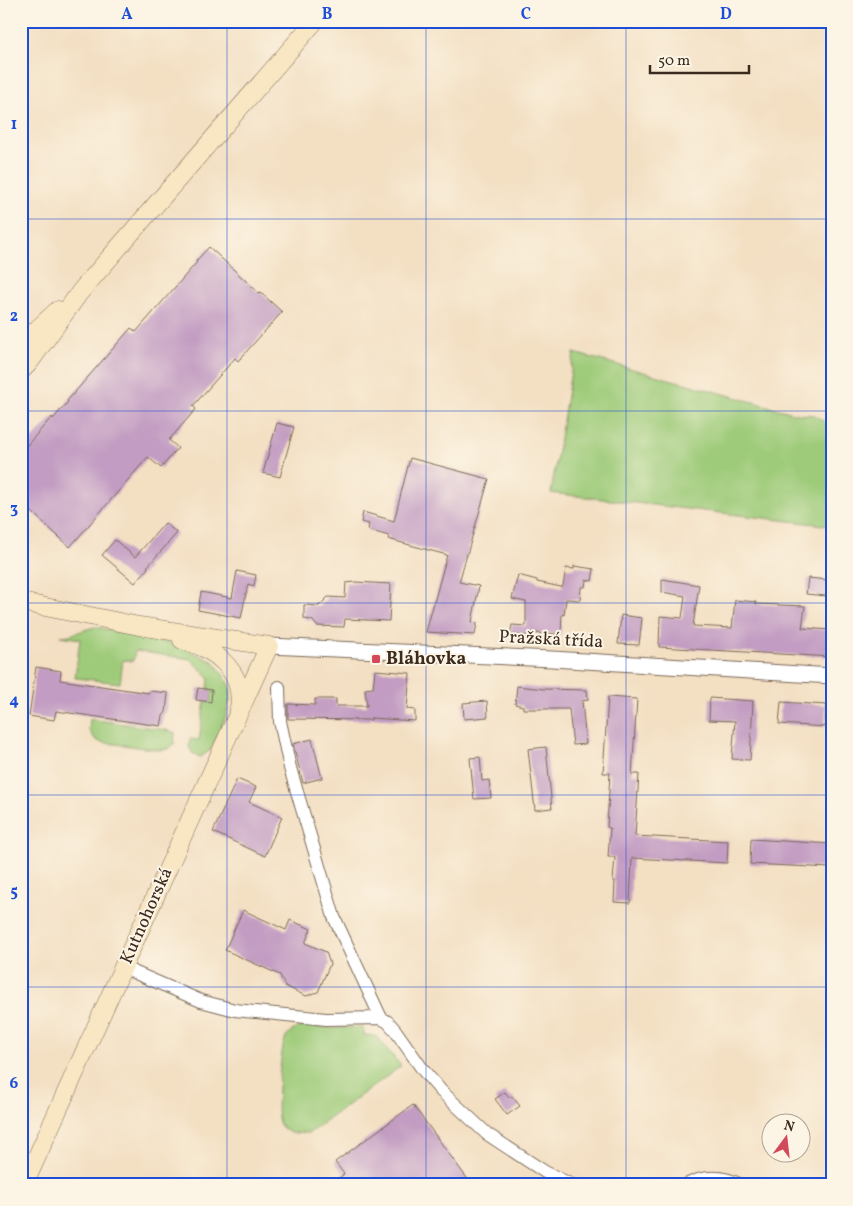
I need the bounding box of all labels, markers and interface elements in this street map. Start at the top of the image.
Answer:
text: A [121,4,133,26]
text: B [322,4,333,26]
text: C [521,4,531,26]
text: D [720,4,732,26]
scale bar [650,42,749,74]
text: 50 m [658,51,690,72]
text: 1 [11,114,17,136]
text: 2 [10,306,18,328]
text: 3 [10,498,18,520]
street label: Pražská třída [498,625,604,655]
place label: Bláhovka [386,647,466,672]
marker: Bláhovka [370,653,382,665]
text: 4 [9,690,19,712]
street label: Kutnohorská [115,864,179,968]
text: 5 [10,881,18,903]
text: 6 [10,1073,19,1095]
north arrow [760,1114,810,1164]
text: N [782,1116,796,1137]

